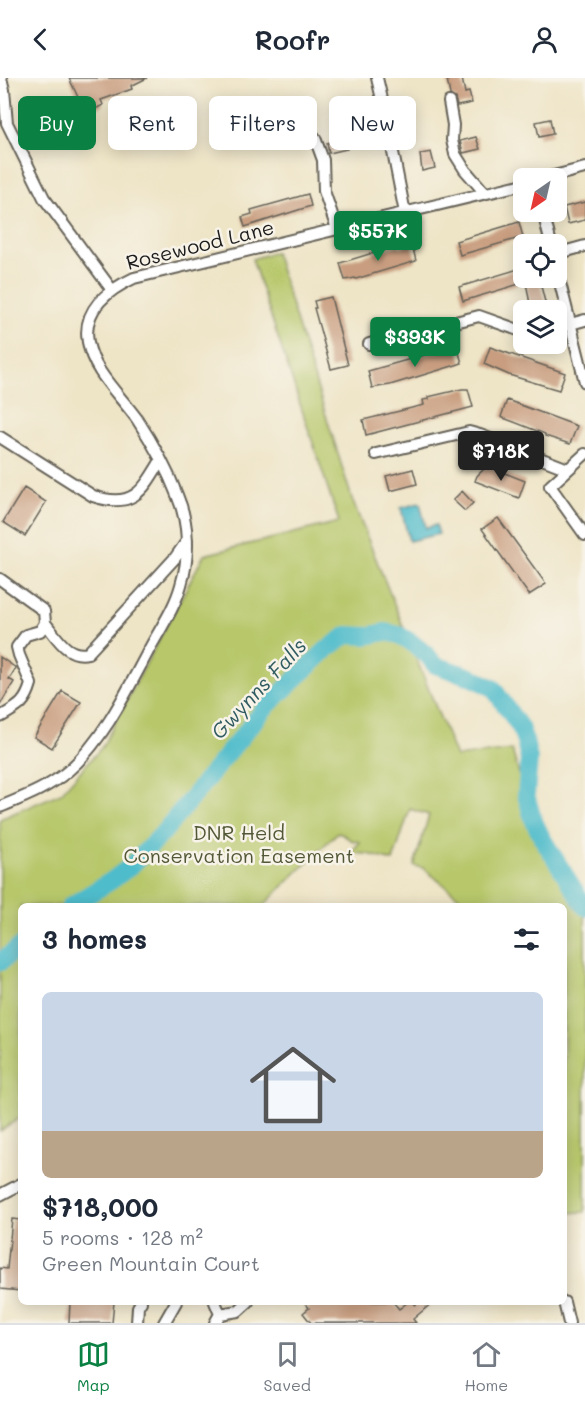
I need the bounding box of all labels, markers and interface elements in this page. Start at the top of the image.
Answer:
text: Roofr [255,22,330,57]
icon: back [24,23,57,56]
icon: person [528,23,561,56]
chip: Buy [18,96,96,150]
chip: Rent [108,96,197,150]
chip: Filters [209,96,317,150]
chip: New [329,96,416,150]
north arrow [513,168,567,222]
map controls [513,168,567,354]
pin: $557K [336,211,420,262]
street label: Rosewood Lane [123,213,276,275]
text: $557K [348,217,408,243]
button: locate [513,234,567,288]
button: layers [513,300,567,354]
pin: $393K [373,317,457,368]
text: $393K [384,323,446,349]
pin: $718K [459,431,543,482]
text: $718K [472,437,530,463]
water label: Gwynns Falls [204,632,312,744]
park label: DNR Held Conservation Easement [124,819,354,868]
text: 3 homes [42,922,147,956]
icon: filters [510,923,543,956]
icon: home [239,1031,347,1139]
text: $718,000 [42,1190,158,1224]
text: 5 rooms · 128 m² [42,1224,203,1250]
text: Green Mountain Court [42,1250,260,1276]
tab: Map [77,1338,110,1395]
tab: Saved [263,1338,311,1395]
tab: Home [465,1338,508,1395]

